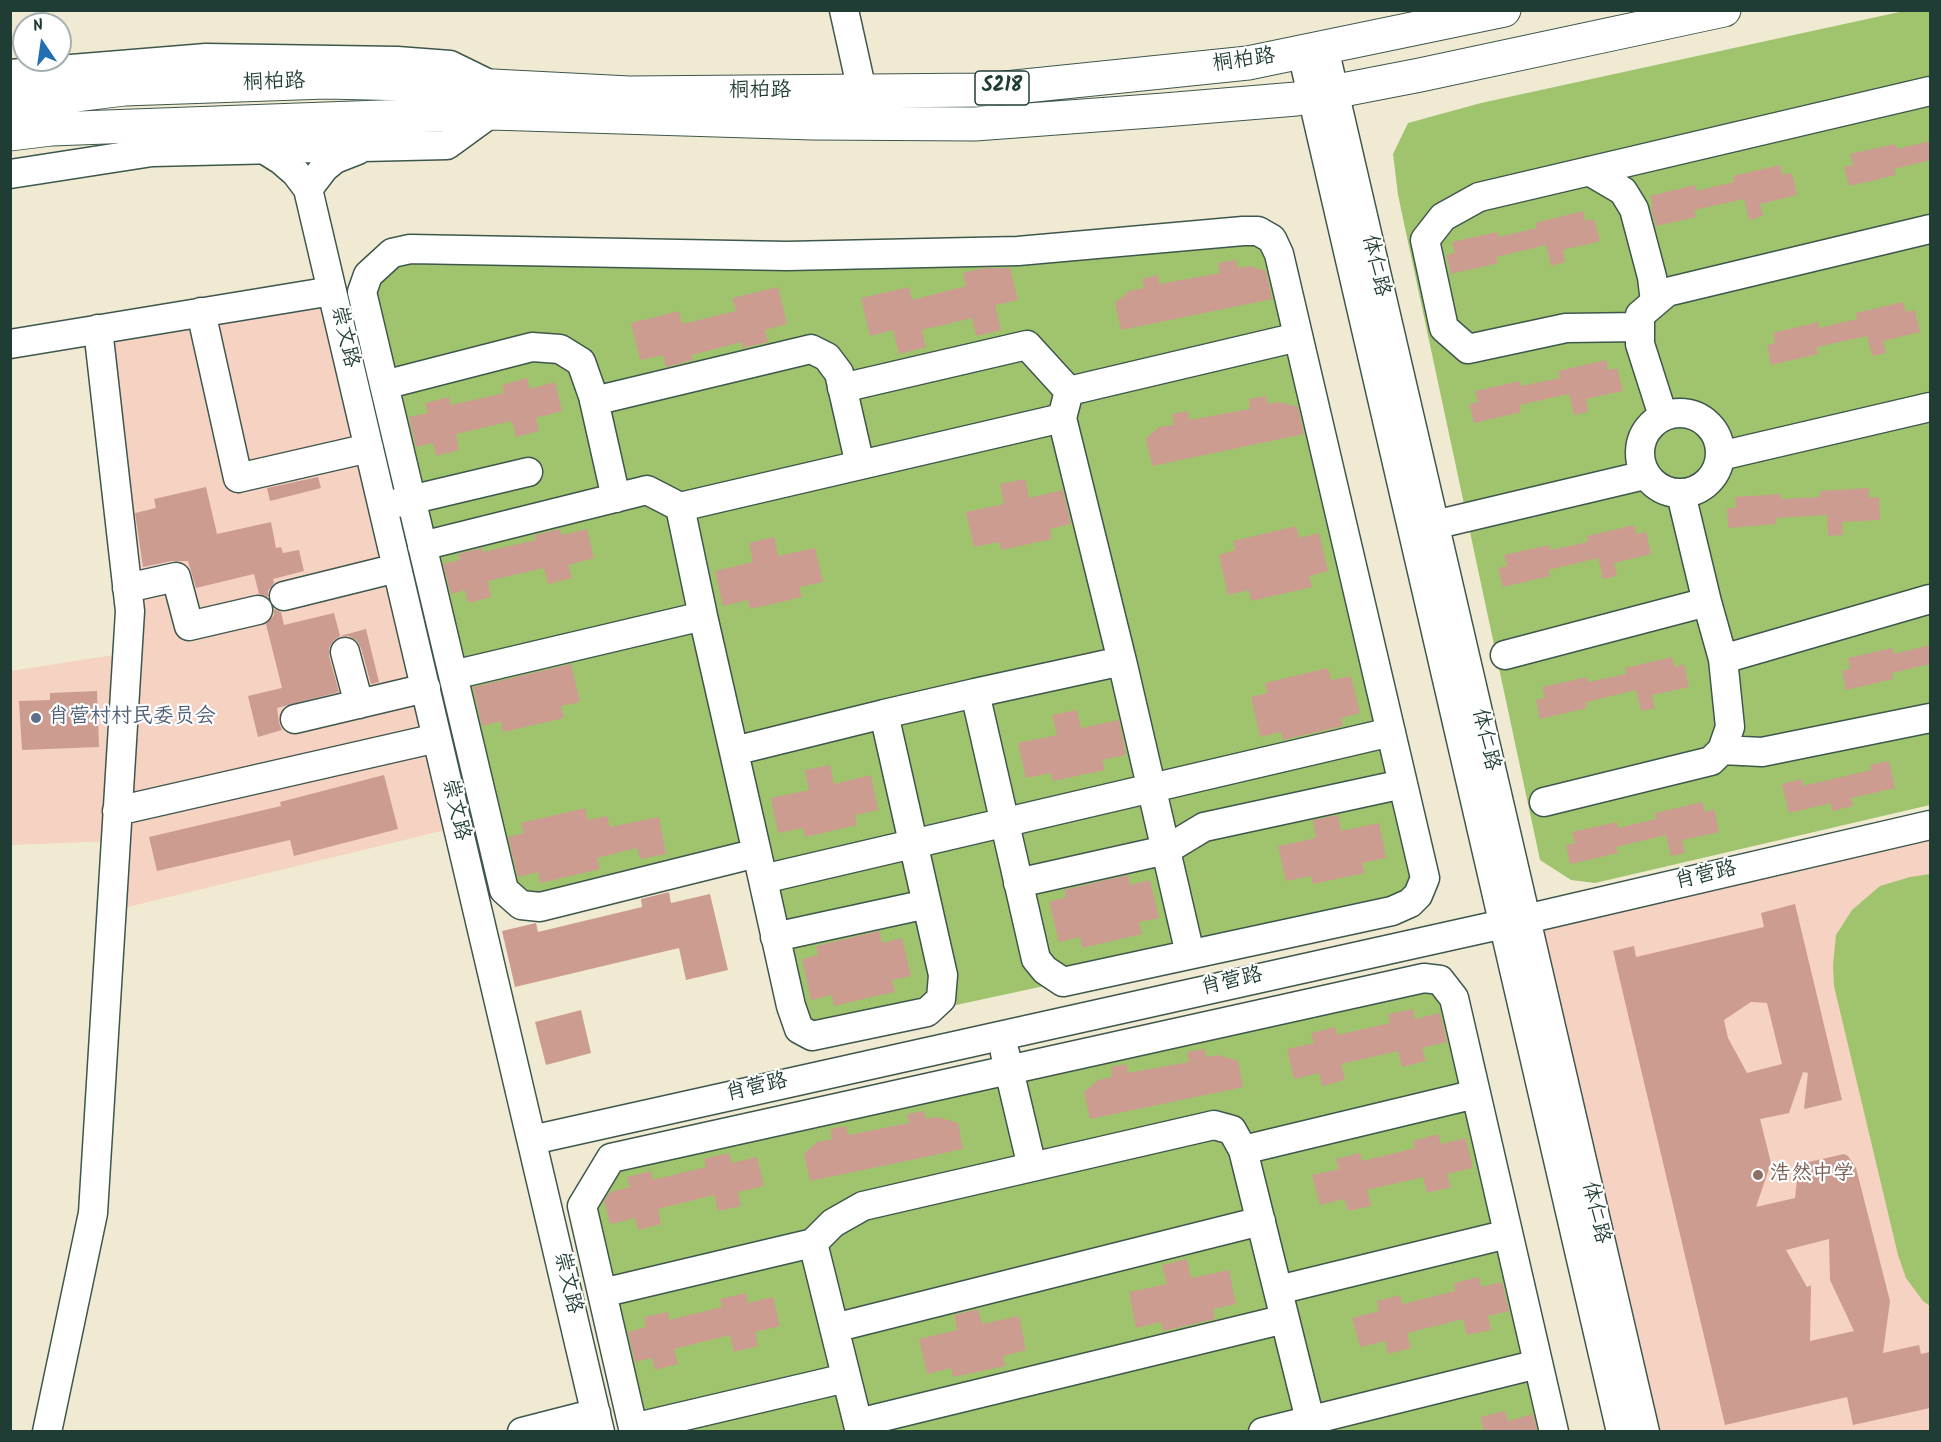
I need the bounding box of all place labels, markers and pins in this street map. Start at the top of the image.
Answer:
place label: 肖营村村民委员会 [48,705,216,731]
marker: 肖营村村民委员会 [29,711,43,725]
place label: 浩然中学 [1770,1162,1854,1188]
marker: 浩然中学 [1751,1168,1765,1182]

